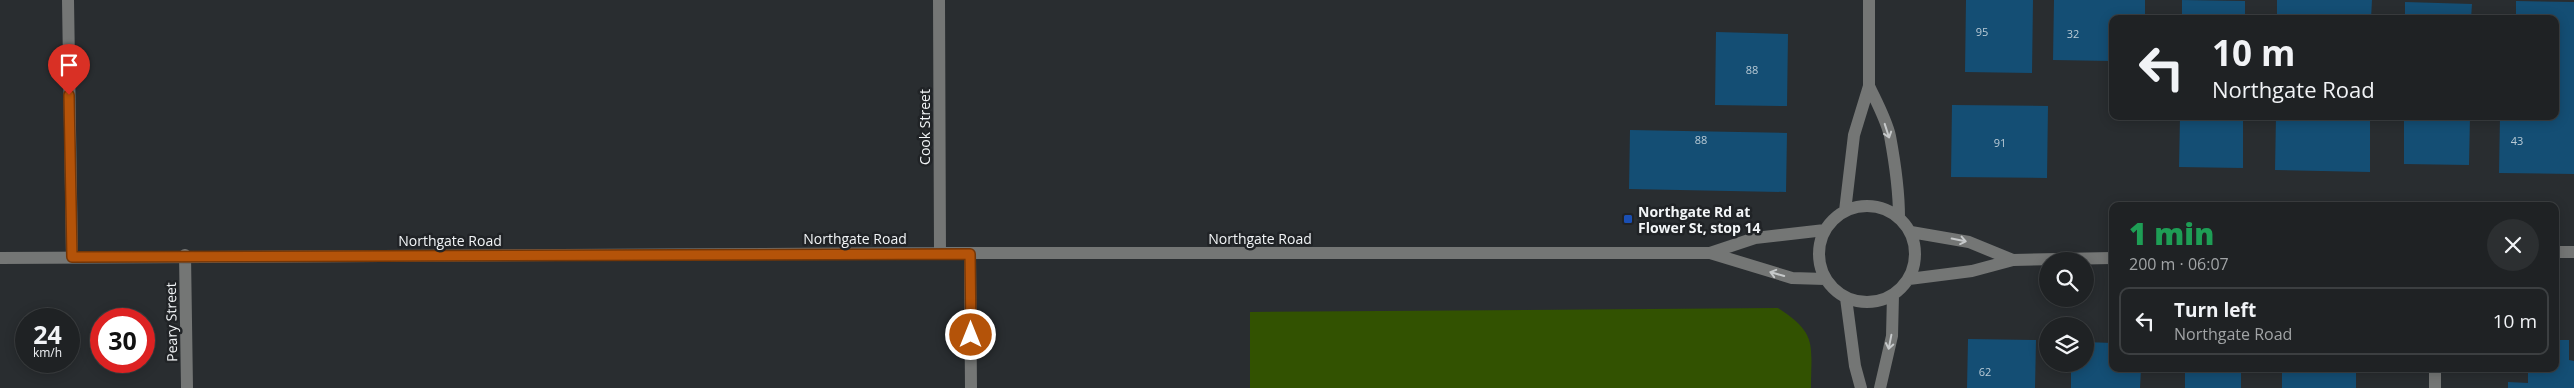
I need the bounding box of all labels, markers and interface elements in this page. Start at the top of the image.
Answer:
house number: 95 [1976,24,1988,39]
house number: 32 [2067,26,2079,41]
text: 10 m [2212,29,2295,76]
icon: left [2129,35,2194,100]
pin [48,44,90,95]
icon: arrive [55,51,83,79]
house number: 88 [1746,62,1758,77]
text: Northgate Road [2212,74,2375,104]
street label: Cook Street [915,89,934,165]
one-way arrow [1883,123,1892,138]
house number: 88 [1695,132,1707,147]
house number: 43 [2511,133,2523,148]
house number: 91 [1994,135,2006,150]
place label: Northgate Rd at Flower St, stop 14 [1638,202,1761,237]
marker: Northgate Rd at Flower St, stop 14 [1622,213,1634,225]
text: 1 min [2129,213,2214,254]
button: close [2487,219,2539,271]
street label: Northgate Road [803,229,907,248]
street label: Northgate Road [1208,229,1312,248]
street label: Northgate Road [398,231,502,250]
one-way arrow [1950,236,1966,245]
map controls [2039,252,2094,372]
button: search [2039,252,2094,307]
text: 200 m · 06:07 [2129,253,2229,275]
one-way arrow [1770,268,1786,278]
street label: Peary Street [161,282,181,362]
text: Turn left [2174,297,2256,323]
icon: left [2131,307,2159,335]
speed limit sign: 30 [90,308,155,373]
position arrow [944,308,996,360]
text: 10 m [2493,308,2537,334]
text: 24 [33,317,62,351]
button: layers [2039,317,2094,372]
text: Northgate Road [2174,323,2292,345]
one-way arrow [1885,334,1895,350]
text: km/h [33,344,62,361]
house number: 62 [1979,364,1991,379]

